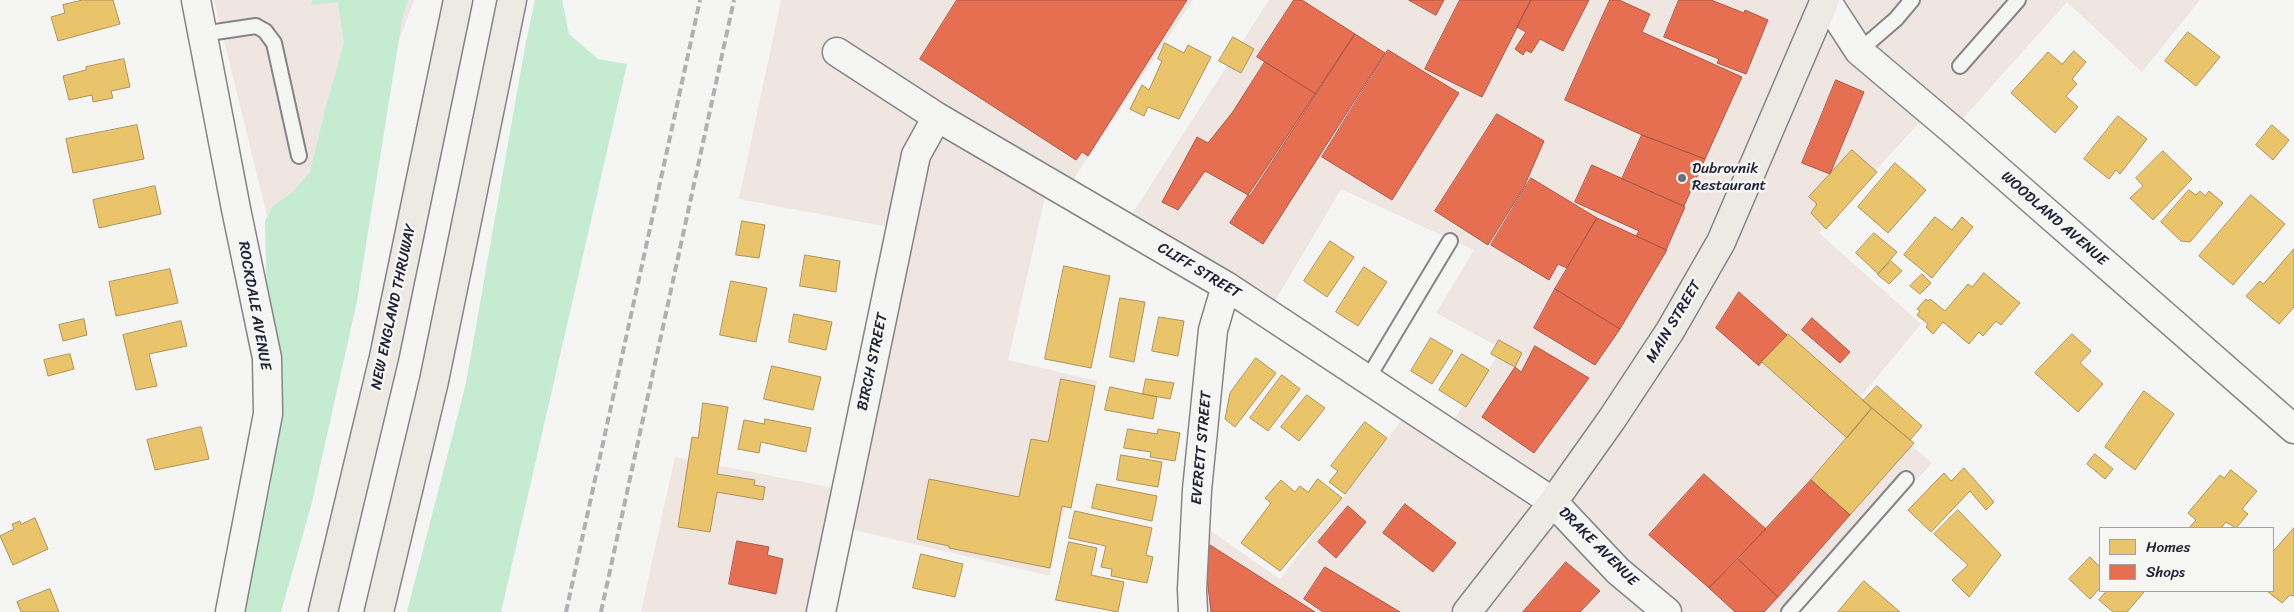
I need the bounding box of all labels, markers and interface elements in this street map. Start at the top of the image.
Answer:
place label: Dubrovnik Restaurant [1692,160,1766,195]
street label: WOODLAND AVENUE [1997,168,2111,270]
marker: Dubrovnik Restaurant [1676,172,1688,184]
street label: NEW ENGLAND THRUWAY [368,223,420,391]
street label: CLIFF STREET [1154,239,1244,303]
street label: ROCKDALE AVENUE [234,240,274,372]
street label: MAIN STREET [1642,278,1706,366]
street label: BIRCH STREET [854,312,892,412]
street label: EVERETT STREET [1188,390,1216,506]
street label: DRAKE AVENUE [1555,504,1641,590]
legend [2099,527,2274,592]
text: Homes [2146,534,2190,560]
text: Shops [2146,559,2185,585]

